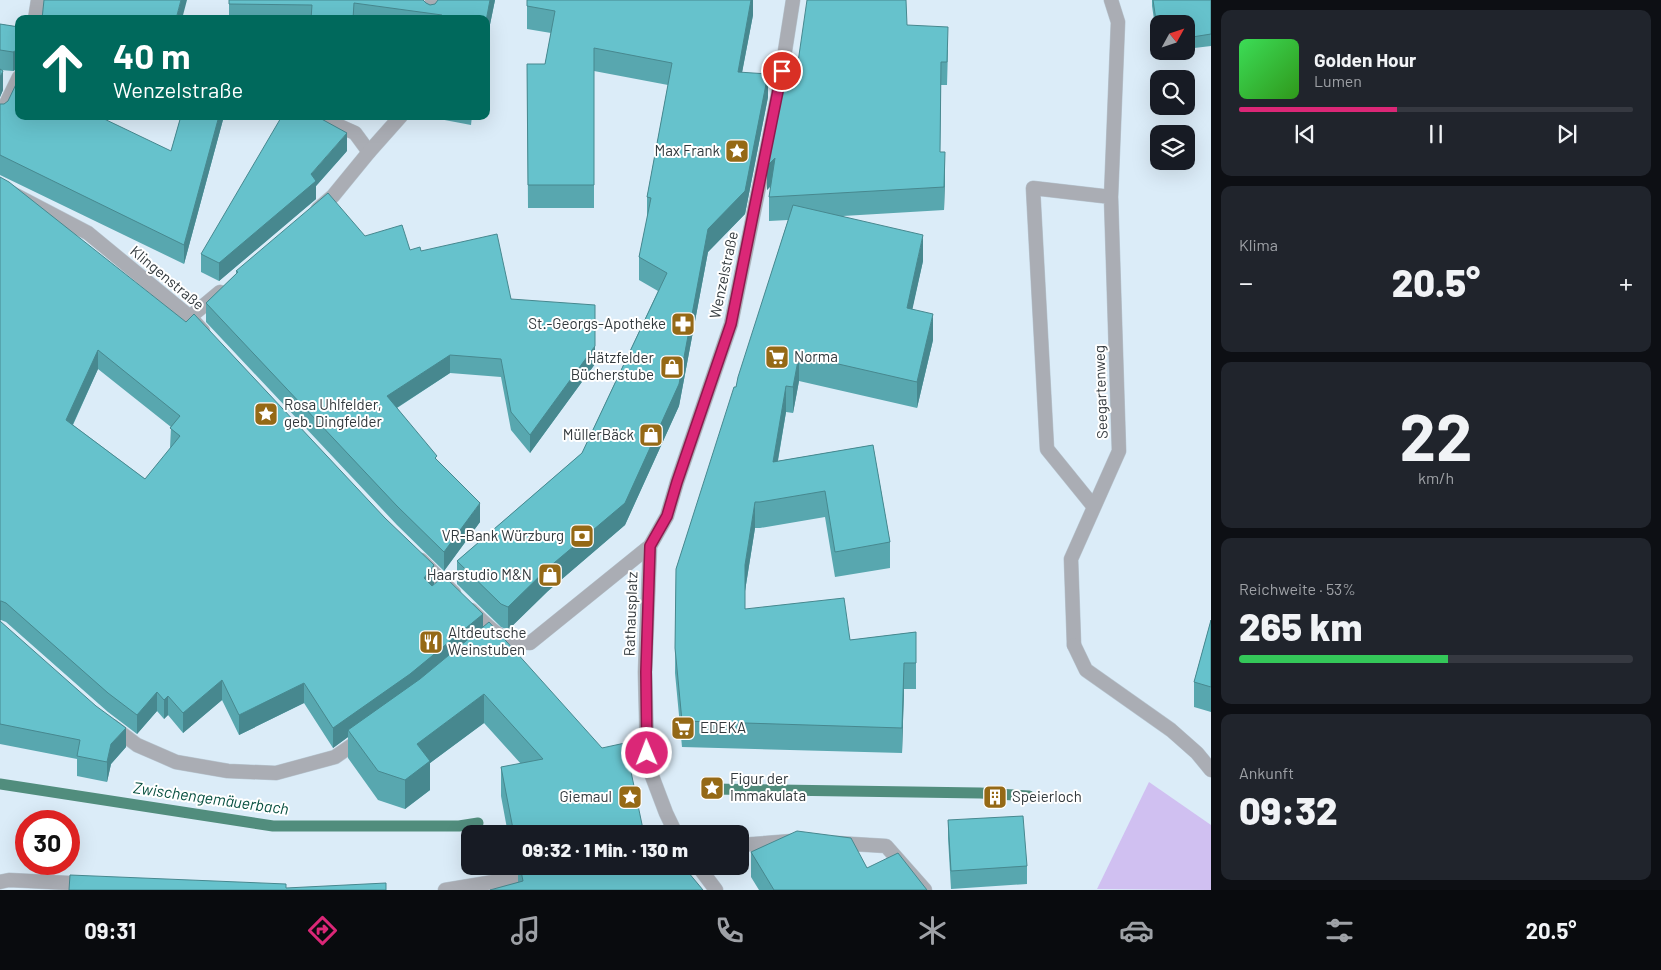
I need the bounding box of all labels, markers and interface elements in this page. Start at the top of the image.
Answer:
north arrow [1150,15,1195,60]
map controls [1150,15,1195,170]
text: 40 m [113,34,190,76]
icon: ahead [30,35,95,100]
text: Golden Hour [1314,48,1416,71]
pin [761,50,803,92]
icon: arrive [768,57,796,85]
button: search [1150,70,1195,115]
text: Lumen [1314,71,1362,90]
text: Wenzelstraße [113,76,243,102]
icon: previous [1291,120,1319,148]
icon: pause [1422,120,1450,148]
icon: next [1553,120,1581,148]
button: layers [1150,125,1195,170]
place icon: Max Frank [724,138,750,164]
place label: Max Frank [654,141,720,159]
street label: Wenzelstraße [705,230,741,320]
text: Klima [1239,235,1278,254]
street label: Klingenstraße [127,241,208,313]
text: 20.5° [1392,259,1480,305]
text: − [1239,265,1253,299]
text: + [1619,265,1633,299]
pharmacy icon: St.-Georgs-Apotheke [670,311,696,337]
place label: St.-Georgs-Apotheke [528,314,666,332]
supermarket icon: Norma [764,344,790,370]
street label: Seegartenweg [1089,345,1111,439]
place label: Norma [794,347,838,365]
place label: Hätzfelder Bücherstube [571,348,655,383]
shop icon: Hätzfelder Bücherstube [659,354,685,380]
place label: Rosa Uhlfelder, geb. Dingfelder [284,395,383,430]
text: 22 [1400,396,1472,474]
place icon: Rosa Uhlfelder, geb. Dingfelder [253,401,279,427]
shop icon: MüllerBäck [638,422,664,448]
place label: MüllerBäck [563,425,634,443]
text: km/h [1418,468,1454,487]
bank icon: VR-Bank Würzburg [569,523,595,549]
place label: VR-Bank Würzburg [442,526,564,544]
shop icon: Haarstudio M&N [537,562,563,588]
place label: Haarstudio M&N [427,565,532,583]
street label: Rathausplatz [620,571,640,657]
text: Reichweite · 53% [1239,579,1356,598]
text: 265 km [1239,603,1362,649]
place label: Altdeutsche Weinstuben [448,623,526,658]
restaurant icon: Altdeutsche Weinstuben [418,629,444,655]
supermarket icon: EDEKA [670,715,696,741]
place label: EDEKA [700,718,746,736]
position arrow [620,726,672,778]
text: Ankunft [1239,763,1294,782]
place label: Figur der Immakulata [730,769,806,804]
place icon: Figur der Immakulata [699,775,725,801]
water label: Zwischengemäuerbach [132,777,290,818]
place icon: Giemaul [617,784,643,810]
building icon: Speierloch [982,784,1008,810]
place label: Giemaul [559,787,612,805]
place label: Speierloch [1012,787,1082,805]
text: 09:32 [1239,787,1338,833]
speed limit sign: 30 [15,810,80,875]
text: 09:32 · 1 Min. · 130 m [522,838,688,861]
icon: directions [305,913,340,948]
icon: music [508,913,543,948]
icon: phone [712,913,747,948]
icon: climate [915,913,950,948]
icon: car [1119,913,1154,948]
icon: filters [1322,913,1357,948]
text: 09:31 [84,917,136,943]
text: 20.5° [1526,917,1577,943]

